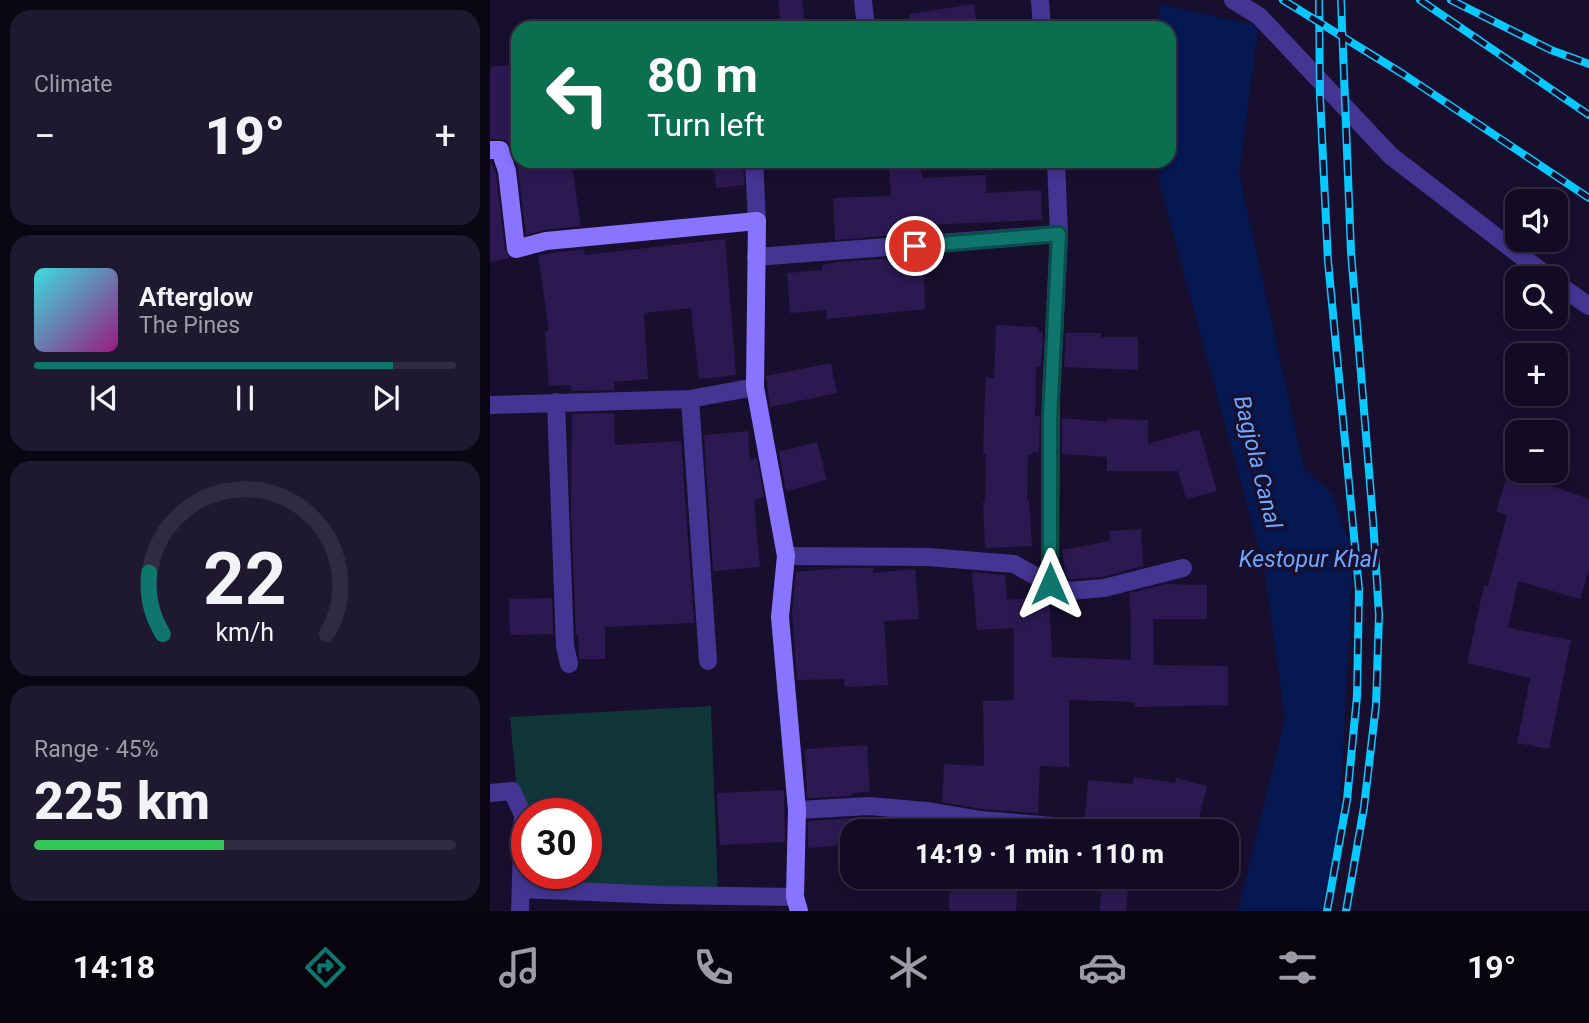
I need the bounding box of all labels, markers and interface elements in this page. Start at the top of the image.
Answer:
text: 80 m [647,47,758,104]
icon: left [532,49,623,140]
text: Climate [34,71,113,98]
text: 19° [205,106,285,167]
text: Turn left [647,106,765,144]
text: − [34,114,56,158]
text: + [434,114,456,158]
map controls [1505,189,1568,483]
button: sound [1505,189,1568,252]
pin [885,216,945,276]
icon: arrive [896,227,934,265]
button: search [1505,266,1568,329]
text: Afterglow [139,282,253,312]
text: The Pines [139,312,240,339]
button: + [1505,343,1568,406]
icon: previous [85,379,123,417]
icon: pause [226,379,264,417]
icon: next [367,379,405,417]
water label: Bagjola Canal [1228,393,1287,532]
button: − [1505,420,1568,483]
text: 22 [203,537,287,623]
water label: Kestopur Khal [1239,546,1378,573]
position arrow [1013,547,1087,621]
text: km/h [216,618,274,647]
text: Range · 45% [34,736,159,763]
text: 225 km [34,771,210,832]
speed limit sign: 30 [511,798,602,889]
text: 14:19 · 1 min · 110 m [915,839,1164,869]
icon: directions [301,943,350,992]
icon: music [495,943,544,992]
icon: phone [689,943,738,992]
icon: climate [884,943,933,992]
icon: car [1078,943,1127,992]
icon: filters [1273,943,1322,992]
text: 14:18 [73,948,155,986]
text: 19° [1467,948,1516,986]

